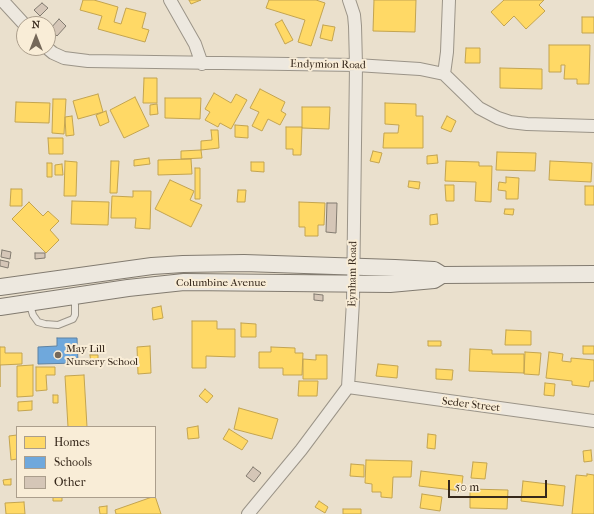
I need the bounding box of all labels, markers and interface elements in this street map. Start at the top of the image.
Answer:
north arrow [16,16,56,56]
text: N [32,18,40,31]
street label: Endymion Road [290,58,366,72]
street label: Eynham Road [346,241,360,307]
street label: Columbine Avenue [176,276,266,290]
place label: May Lill Nursery School [66,342,138,368]
marker: May Lill Nursery School [53,350,63,360]
street label: Seder Street [441,395,501,415]
legend [16,426,156,498]
text: Homes [54,435,90,449]
text: Schools [54,455,92,469]
scale bar [450,472,549,498]
text: Other [54,475,86,489]
text: 50 m [455,480,479,494]

